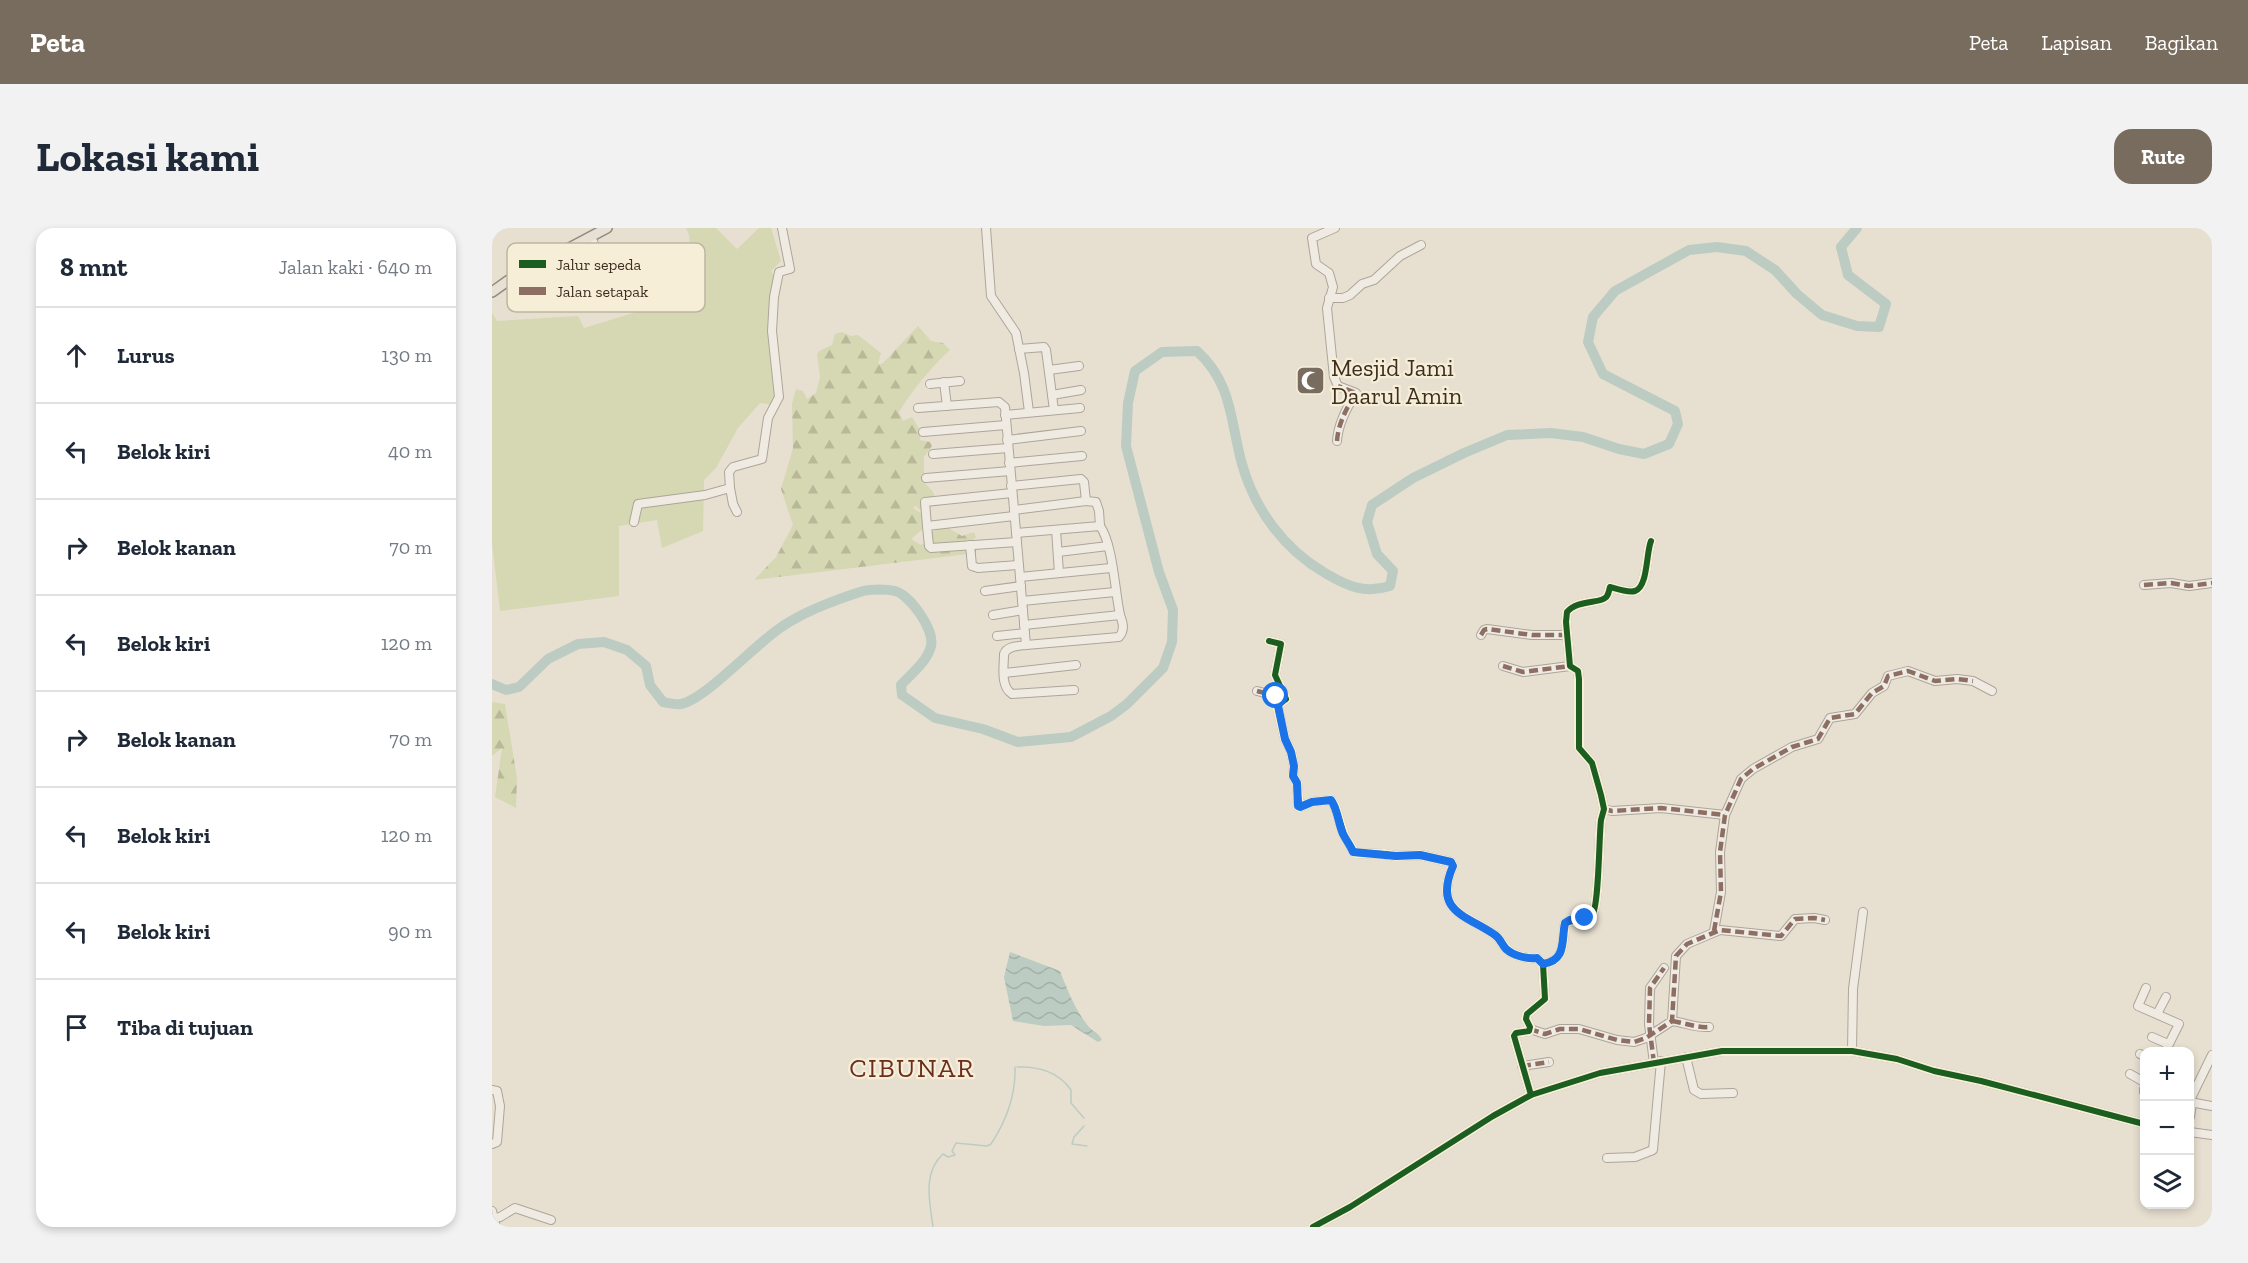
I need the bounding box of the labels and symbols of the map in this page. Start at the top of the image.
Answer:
legend [507,243,705,312]
text: Jalur sepeda [556,255,642,274]
text: Jalan setapak [556,282,649,301]
place label: Mesjid Jami Daarul Amin [1331,353,1463,410]
mosque icon: Mesjid Jami Daarul Amin [1294,365,1326,397]
route start [1262,682,1288,708]
route end [1571,904,1597,930]
district label: CIBUNAR [849,1052,975,1084]

